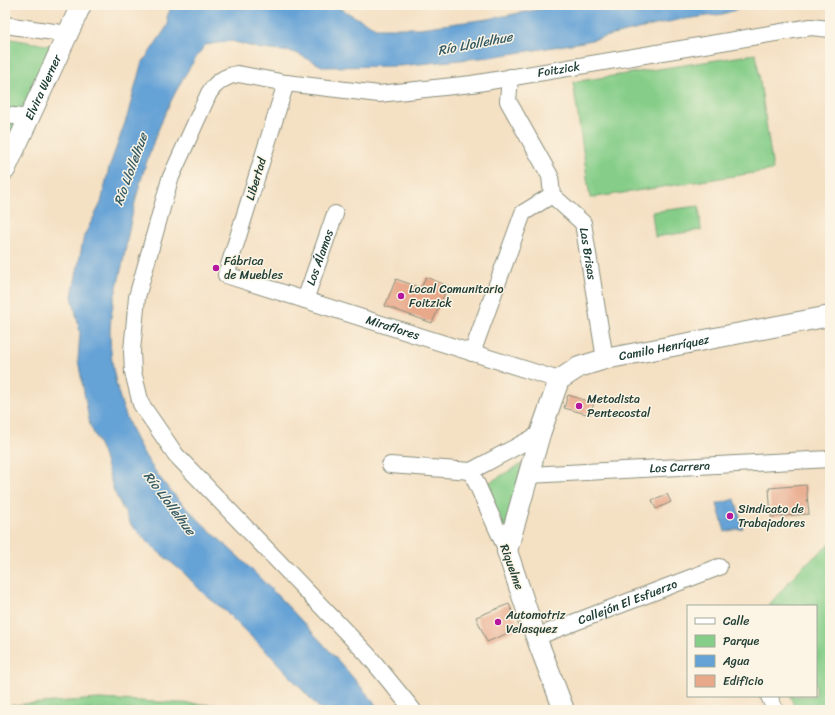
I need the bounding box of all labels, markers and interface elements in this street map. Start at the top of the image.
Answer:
water label: Río Llollelhue [436,25,516,62]
street label: Elvira Werner [18,50,68,124]
street label: Foitzick [536,55,582,84]
water label: Río Llollelhue [107,128,155,209]
street label: Libertad [239,153,273,203]
street label: Los Álamos [300,226,340,289]
street label: Las Brisas [573,226,603,282]
place label: Fábrica de Muebles [224,250,284,286]
marker: Fábrica de Muebles [211,263,221,273]
place label: Local Comunitario Foitzick [409,278,504,314]
marker: Local Comunitario Foitzick [396,291,406,301]
street label: Miraflores [363,309,423,347]
street label: Camilo Henríquez [617,328,712,367]
place label: Metodista Pentecostal [587,388,651,424]
marker: Metodista Pentecostal [574,401,584,411]
street label: Los Carrera [649,454,711,480]
water label: Río Llollelhue [138,466,202,541]
place label: Sindicato de Trabajadores [738,498,805,534]
marker: Sindicato de Trabajadores [725,511,735,521]
street label: Riquelme [494,541,530,593]
street label: Callejón El Esfuerzo [575,573,681,631]
place label: Automotriz Velasquez [505,604,566,640]
legend [687,605,817,697]
text: Calle [723,610,750,632]
marker: Automotriz Velasquez [493,617,503,627]
text: Parque [723,630,760,652]
text: Agua [722,650,750,672]
text: Edificio [723,670,763,692]

